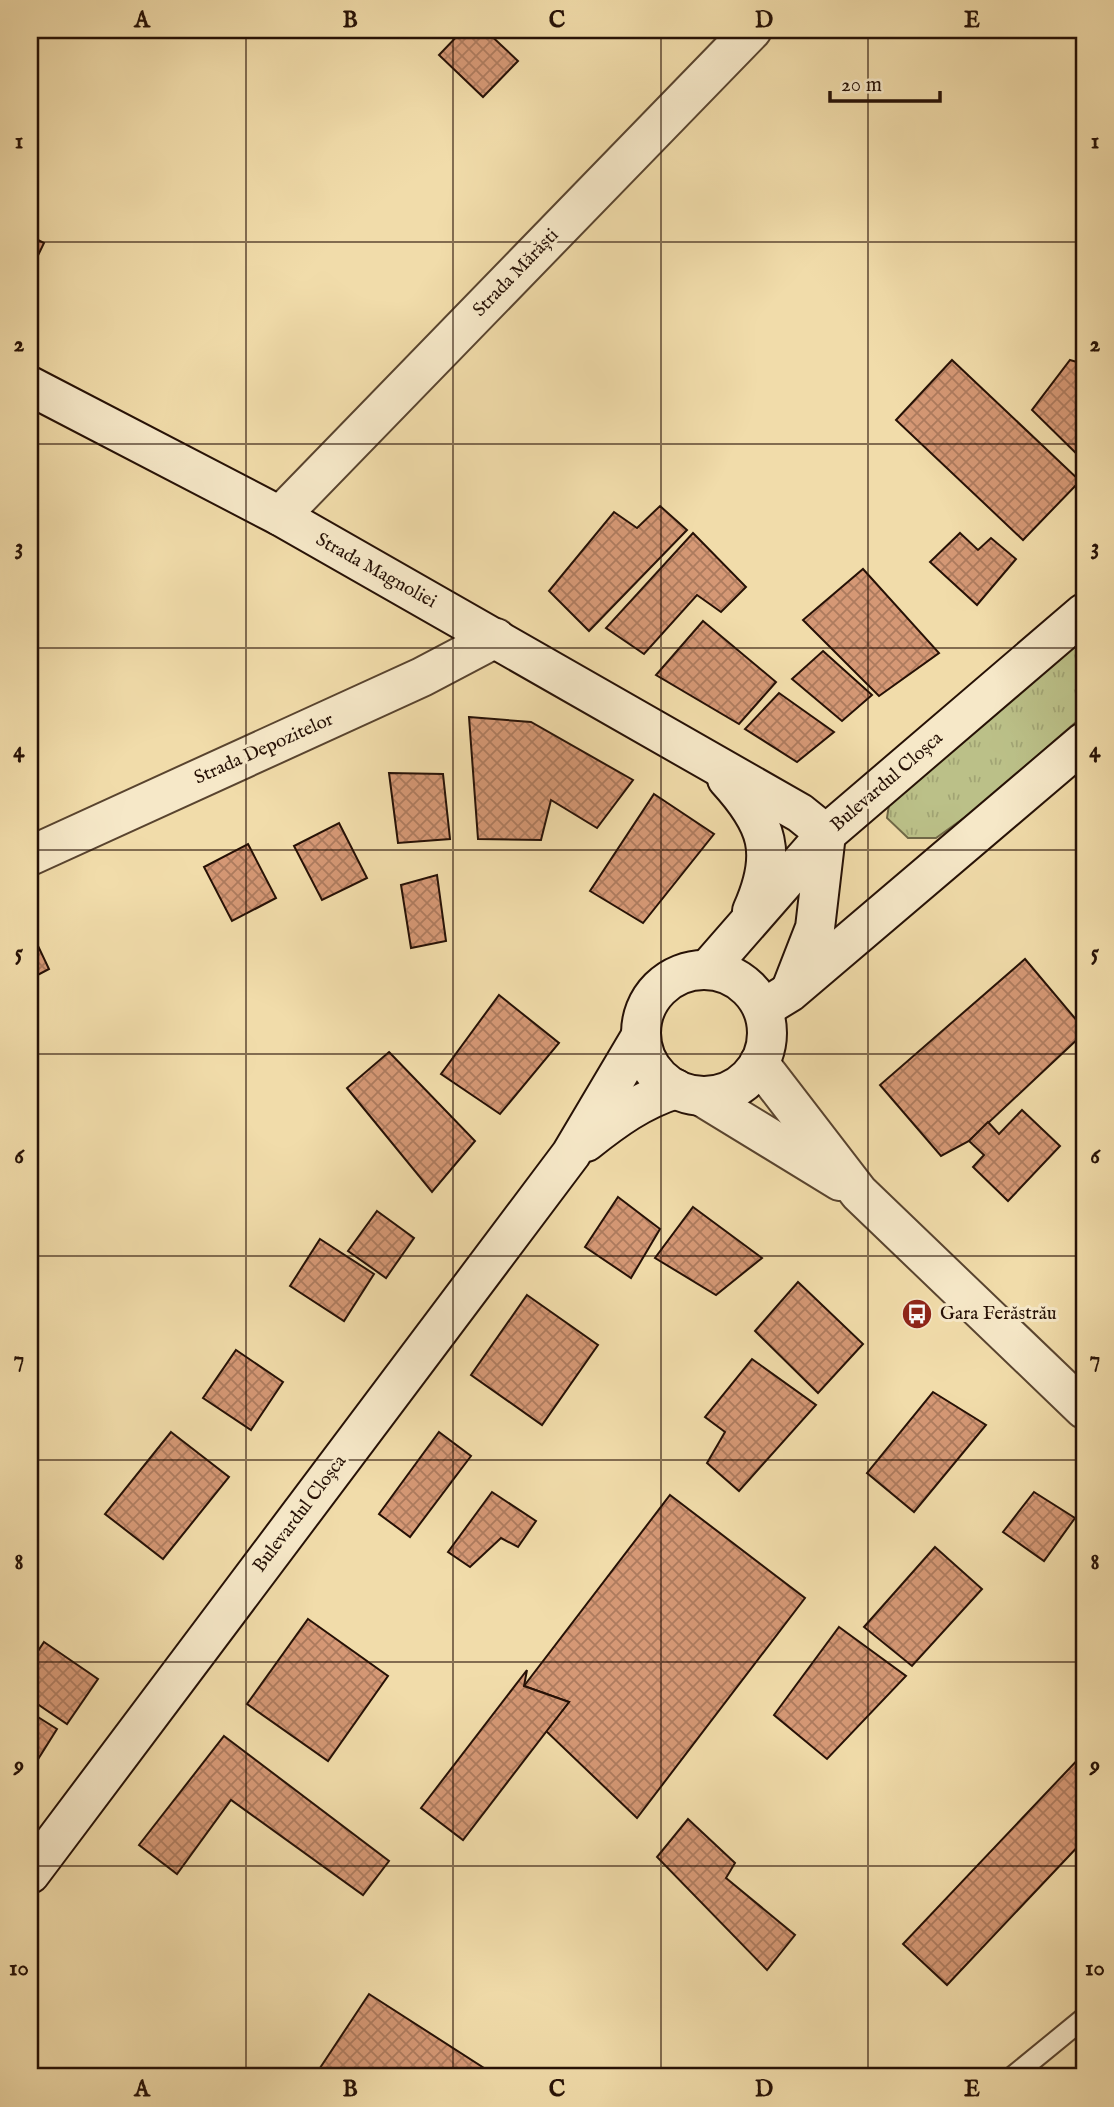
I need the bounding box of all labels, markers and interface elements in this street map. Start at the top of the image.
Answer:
text: A [133,6,151,35]
text: B [342,6,358,35]
text: C [549,6,566,35]
text: D [755,6,773,35]
text: E [964,6,980,35]
scale bar [830,60,941,104]
text: 20 m [841,72,882,99]
text: 1 [15,127,23,156]
text: 1 [1091,127,1099,156]
street label: Strada Mărăști [468,224,564,322]
text: 2 [14,330,25,359]
text: 2 [1090,330,1101,359]
street label: Strada Magnoliei [311,528,441,614]
text: 3 [15,533,23,562]
text: 3 [1091,533,1099,562]
street label: Strada Depozitelor [191,708,337,790]
street label: Bulevardul Cloșca [826,726,949,837]
text: 4 [13,736,25,765]
text: 4 [1089,736,1101,765]
text: 5 [15,939,24,968]
text: 5 [1091,939,1100,968]
text: 6 [14,1142,25,1171]
text: 6 [1090,1142,1101,1171]
bus stop icon: Gara Ferăstrău [900,1297,934,1331]
place label: Gara Ferăstrău [940,1302,1057,1326]
text: 7 [14,1345,24,1374]
text: 7 [1090,1345,1100,1374]
street label: Bulevardul Cloșca [248,1450,353,1578]
text: 8 [14,1548,24,1577]
text: 8 [1090,1548,1100,1577]
text: 9 [13,1751,24,1780]
text: 9 [1089,1751,1100,1780]
text: 10 [9,1954,29,1983]
text: 10 [1085,1954,1105,1983]
text: A [133,2075,151,2104]
text: B [342,2075,358,2104]
text: C [549,2075,566,2104]
text: D [755,2075,773,2104]
text: E [964,2075,980,2104]

